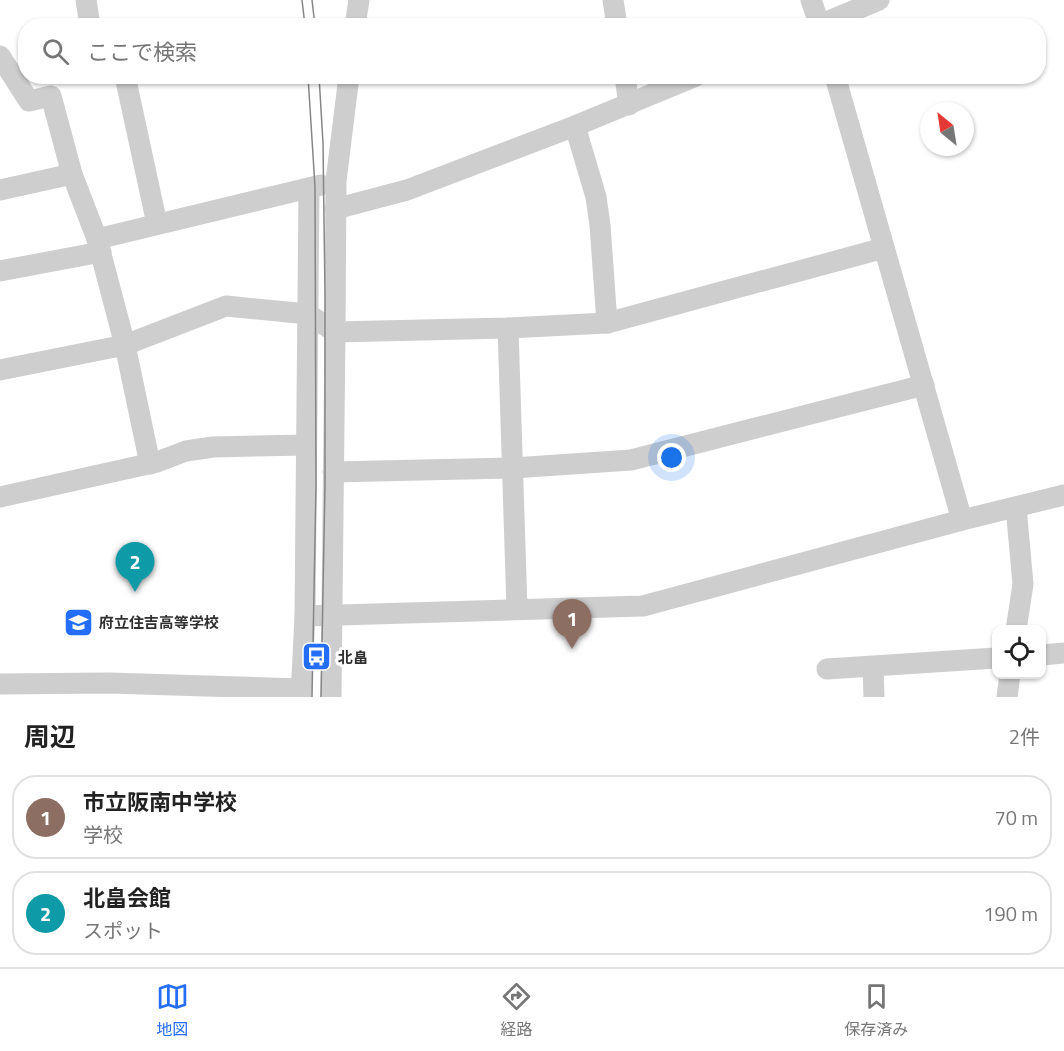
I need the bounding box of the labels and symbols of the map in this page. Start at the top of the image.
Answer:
north arrow [920,102,974,156]
your location [657,443,686,472]
pin: 2 [116,542,154,592]
pin: 1 [552,600,592,649]
school or university icon: 府立住吉高等学校 [62,606,94,638]
place label: 府立住吉高等学校 [99,611,219,634]
bus stop icon: 北畠 [301,641,333,673]
place label: 北畠 [338,646,368,669]

